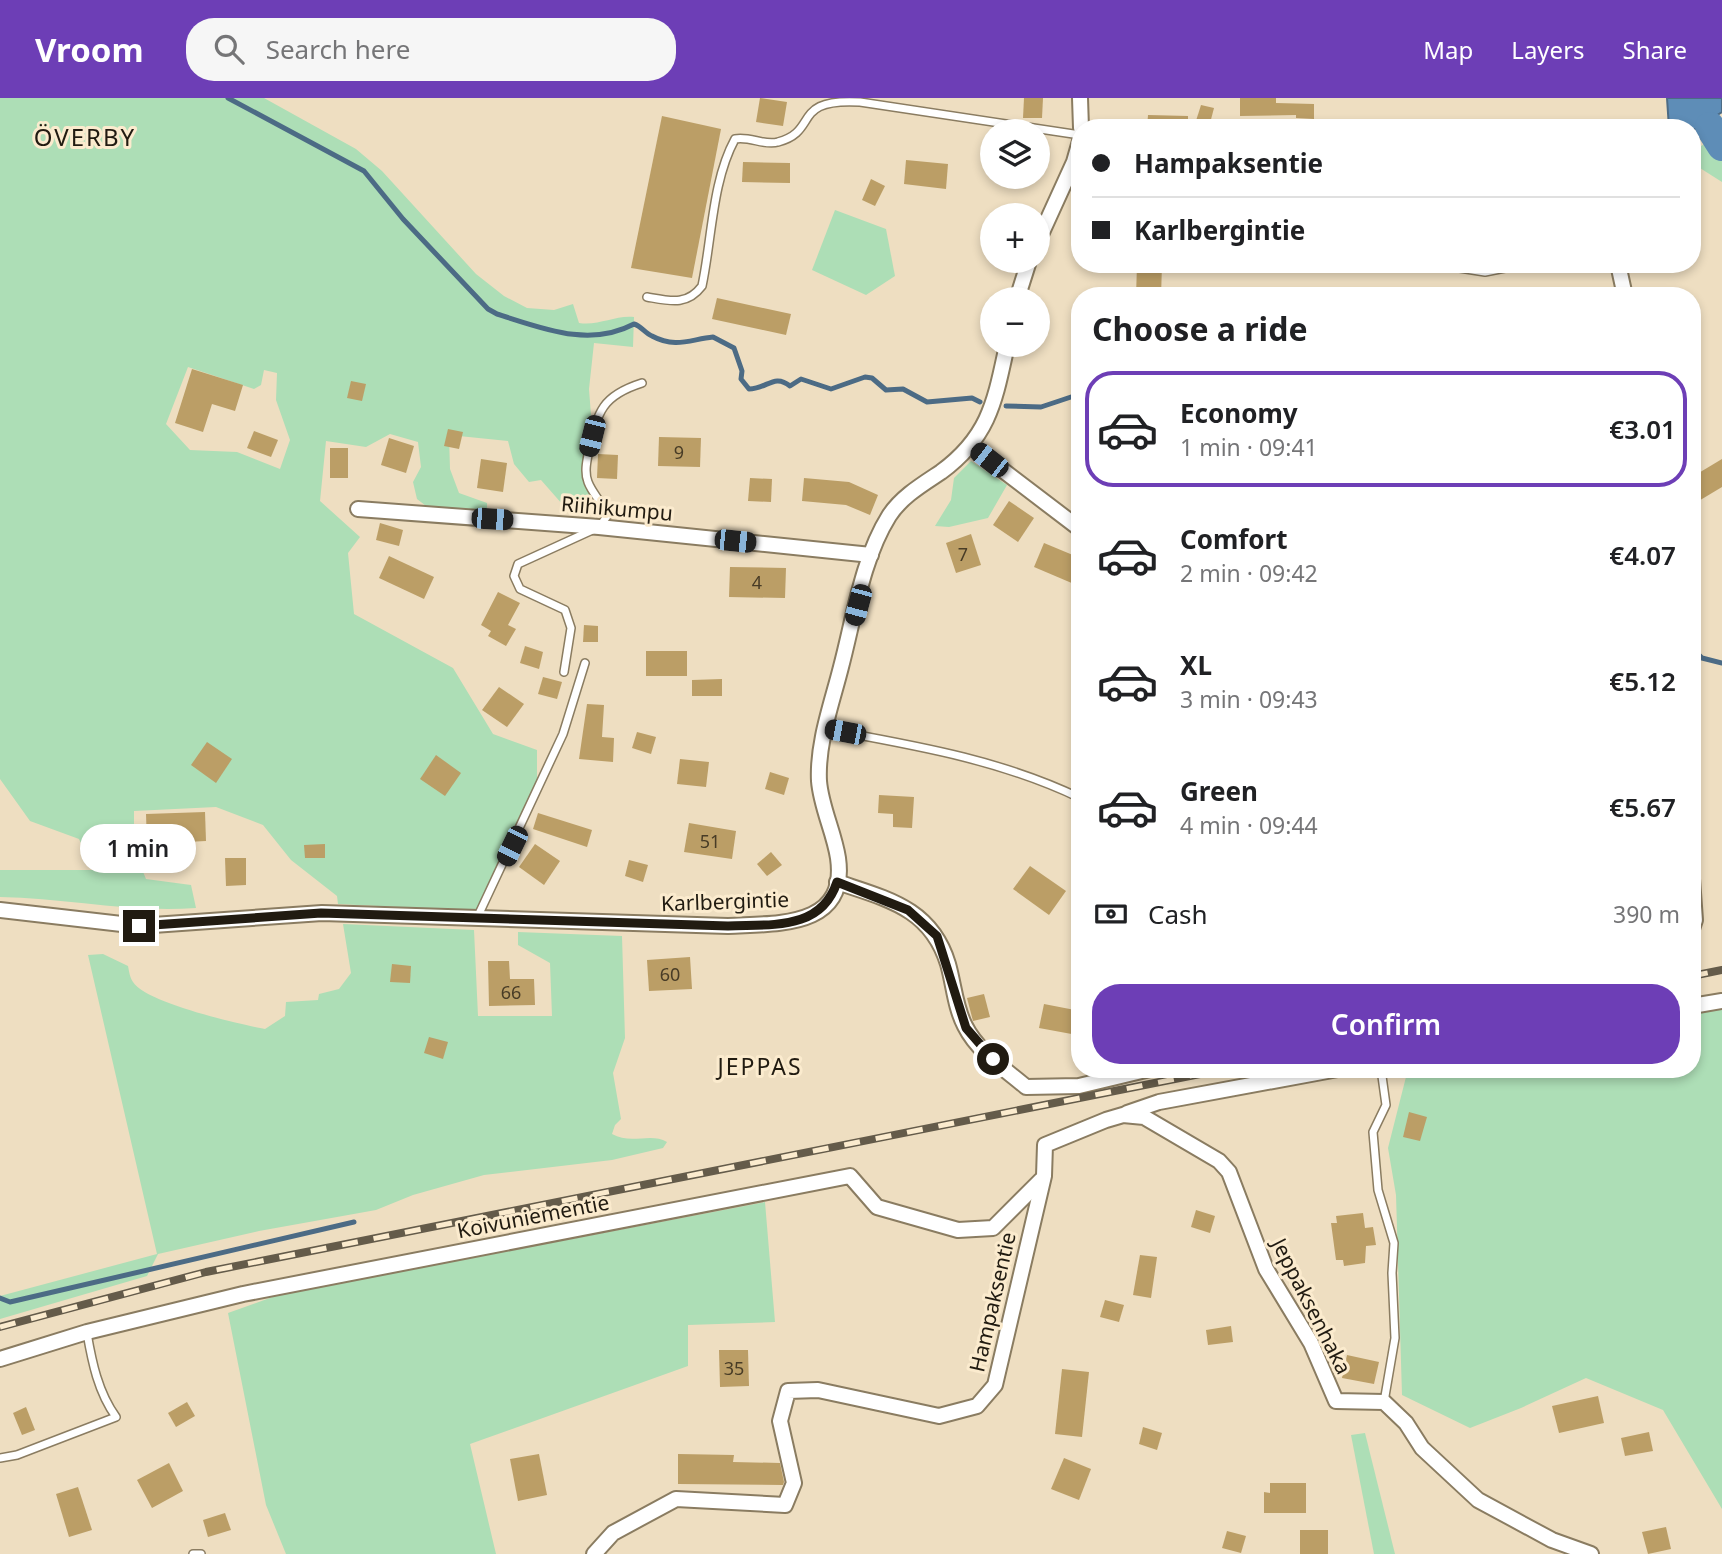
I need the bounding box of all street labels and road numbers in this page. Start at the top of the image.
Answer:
street label: Riihikumpu [560,489,674,527]
street label: Karlbergintie [660,885,790,917]
street label: Koivuniementie [455,1188,611,1244]
street label: Hampaksentie [962,1229,1022,1375]
street label: Jeppaksenhaka [1265,1231,1358,1379]

